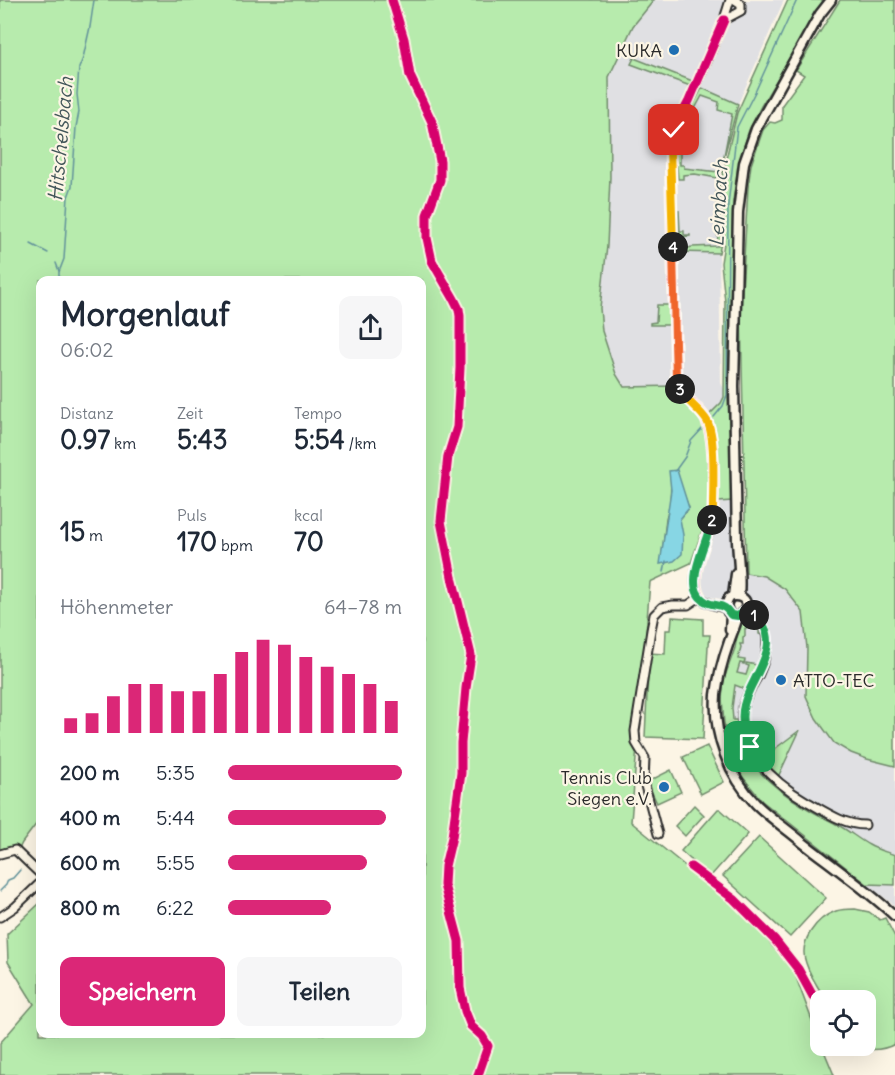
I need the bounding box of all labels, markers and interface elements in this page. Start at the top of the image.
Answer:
place label: KUKA [616,39,662,62]
marker: KUKA [667,43,681,57]
water label: Hitschelsbach [42,75,78,202]
pin [648,104,699,155]
icon: check [657,113,690,146]
water label: Leimbach [703,158,733,247]
pin: 4 [658,232,688,262]
text: 4 [668,237,678,257]
text: Morgenlauf [60,293,230,335]
button: share [339,296,402,359]
text: 06:02 [60,337,113,362]
pin: 3 [665,374,695,404]
text: 3 [675,379,685,399]
text: Distanz [60,403,114,423]
text: Zeit [177,403,203,423]
text: Tempo [294,403,342,423]
text: 0.97 [60,423,110,456]
text: 5:43 [177,423,228,456]
text: 5:54 [294,423,345,456]
text: km [110,433,136,453]
text: /km [345,433,377,453]
text: Puls [177,505,207,525]
text: kcal [294,505,323,525]
pin: 2 [697,505,727,535]
text: 2 [708,510,716,530]
text: 15 [60,515,85,548]
text: m [85,525,103,545]
text: 170 [177,525,217,558]
text: 70 [294,525,324,558]
text: bpm [217,535,253,555]
text: Höhenmeter [60,594,173,619]
text: 64–78 m [324,594,402,619]
pin: 1 [739,600,769,630]
text: 1 [751,605,757,625]
place label: ATTO-TEC [793,669,874,692]
marker: ATTO-TEC [774,673,788,687]
pin [724,721,775,772]
icon: arrive [733,730,766,763]
text: 200 m [60,760,120,785]
text: 5:35 [156,760,195,785]
place label: Tennis Club Siegen e.V. [560,766,652,810]
marker: Tennis Club Siegen e.V. [657,780,671,794]
text: 400 m [60,805,120,830]
text: 5:44 [156,805,195,830]
text: 600 m [60,850,120,875]
text: 5:55 [156,850,195,875]
text: 800 m [60,895,120,920]
text: 6:22 [156,895,194,920]
button: Speichern [60,957,225,1026]
button: Teilen [237,957,402,1026]
map controls [810,990,876,1056]
button: locate [810,990,876,1056]

